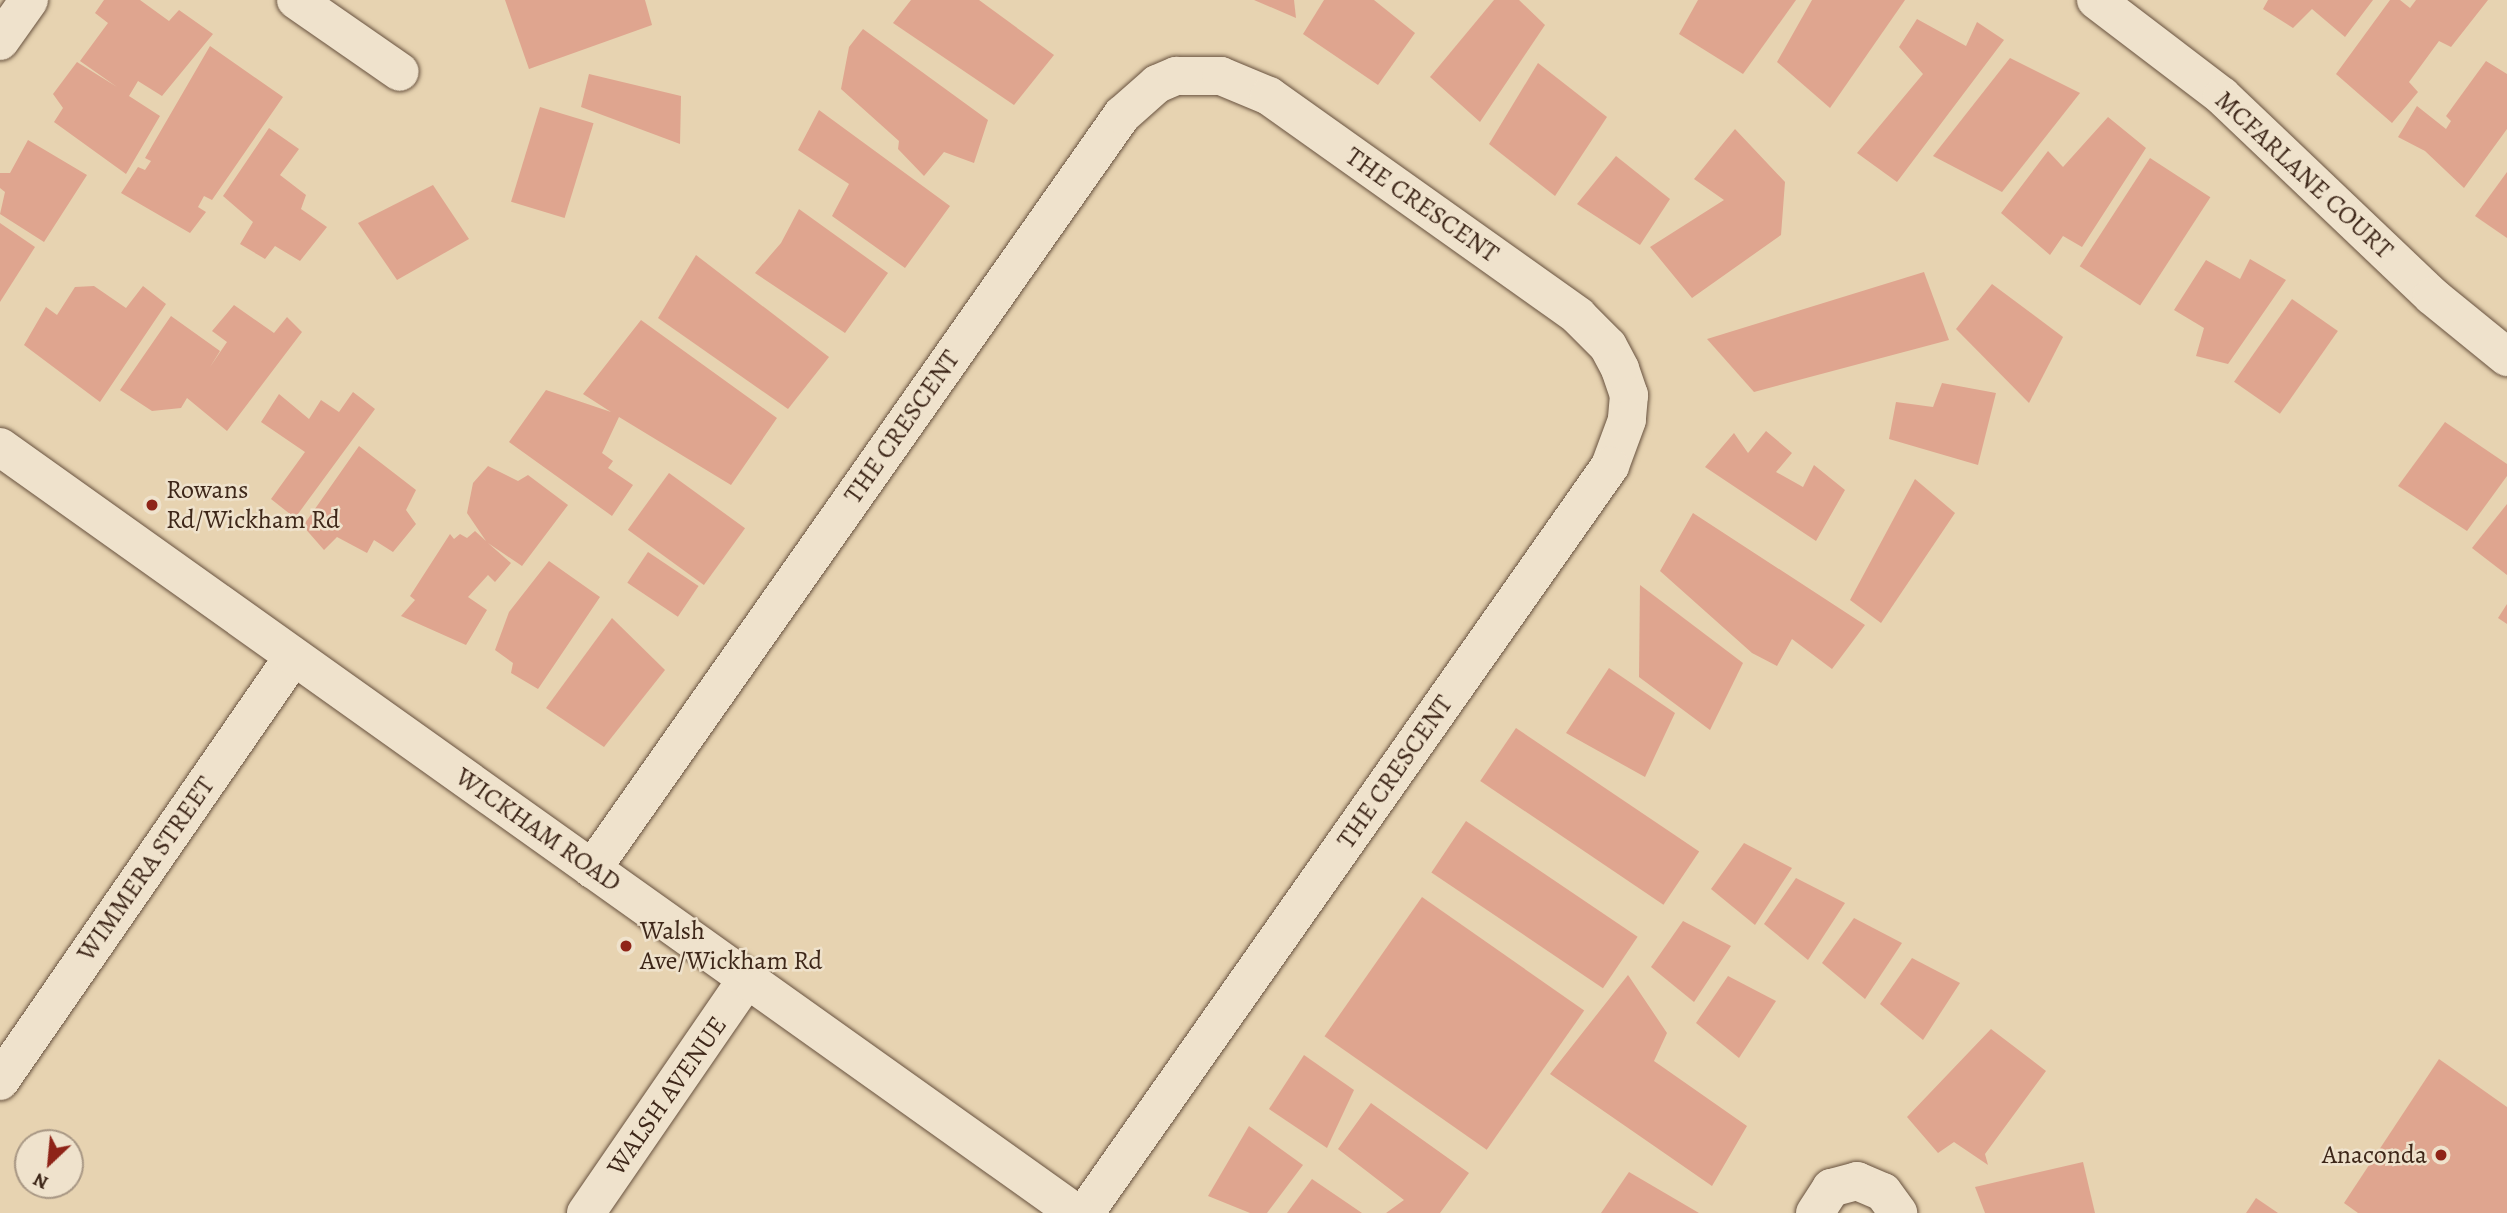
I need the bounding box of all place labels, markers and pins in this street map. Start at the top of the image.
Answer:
place label: Rowans Rd/Wickham Rd [166,474,340,536]
marker: Rowans Rd/Wickham Rd [144,497,160,513]
place label: Walsh Ave/Wickham Rd [640,915,822,976]
marker: Walsh Ave/Wickham Rd [618,938,634,954]
place label: Anaconda [2322,1139,2427,1171]
marker: Anaconda [2433,1147,2449,1163]

